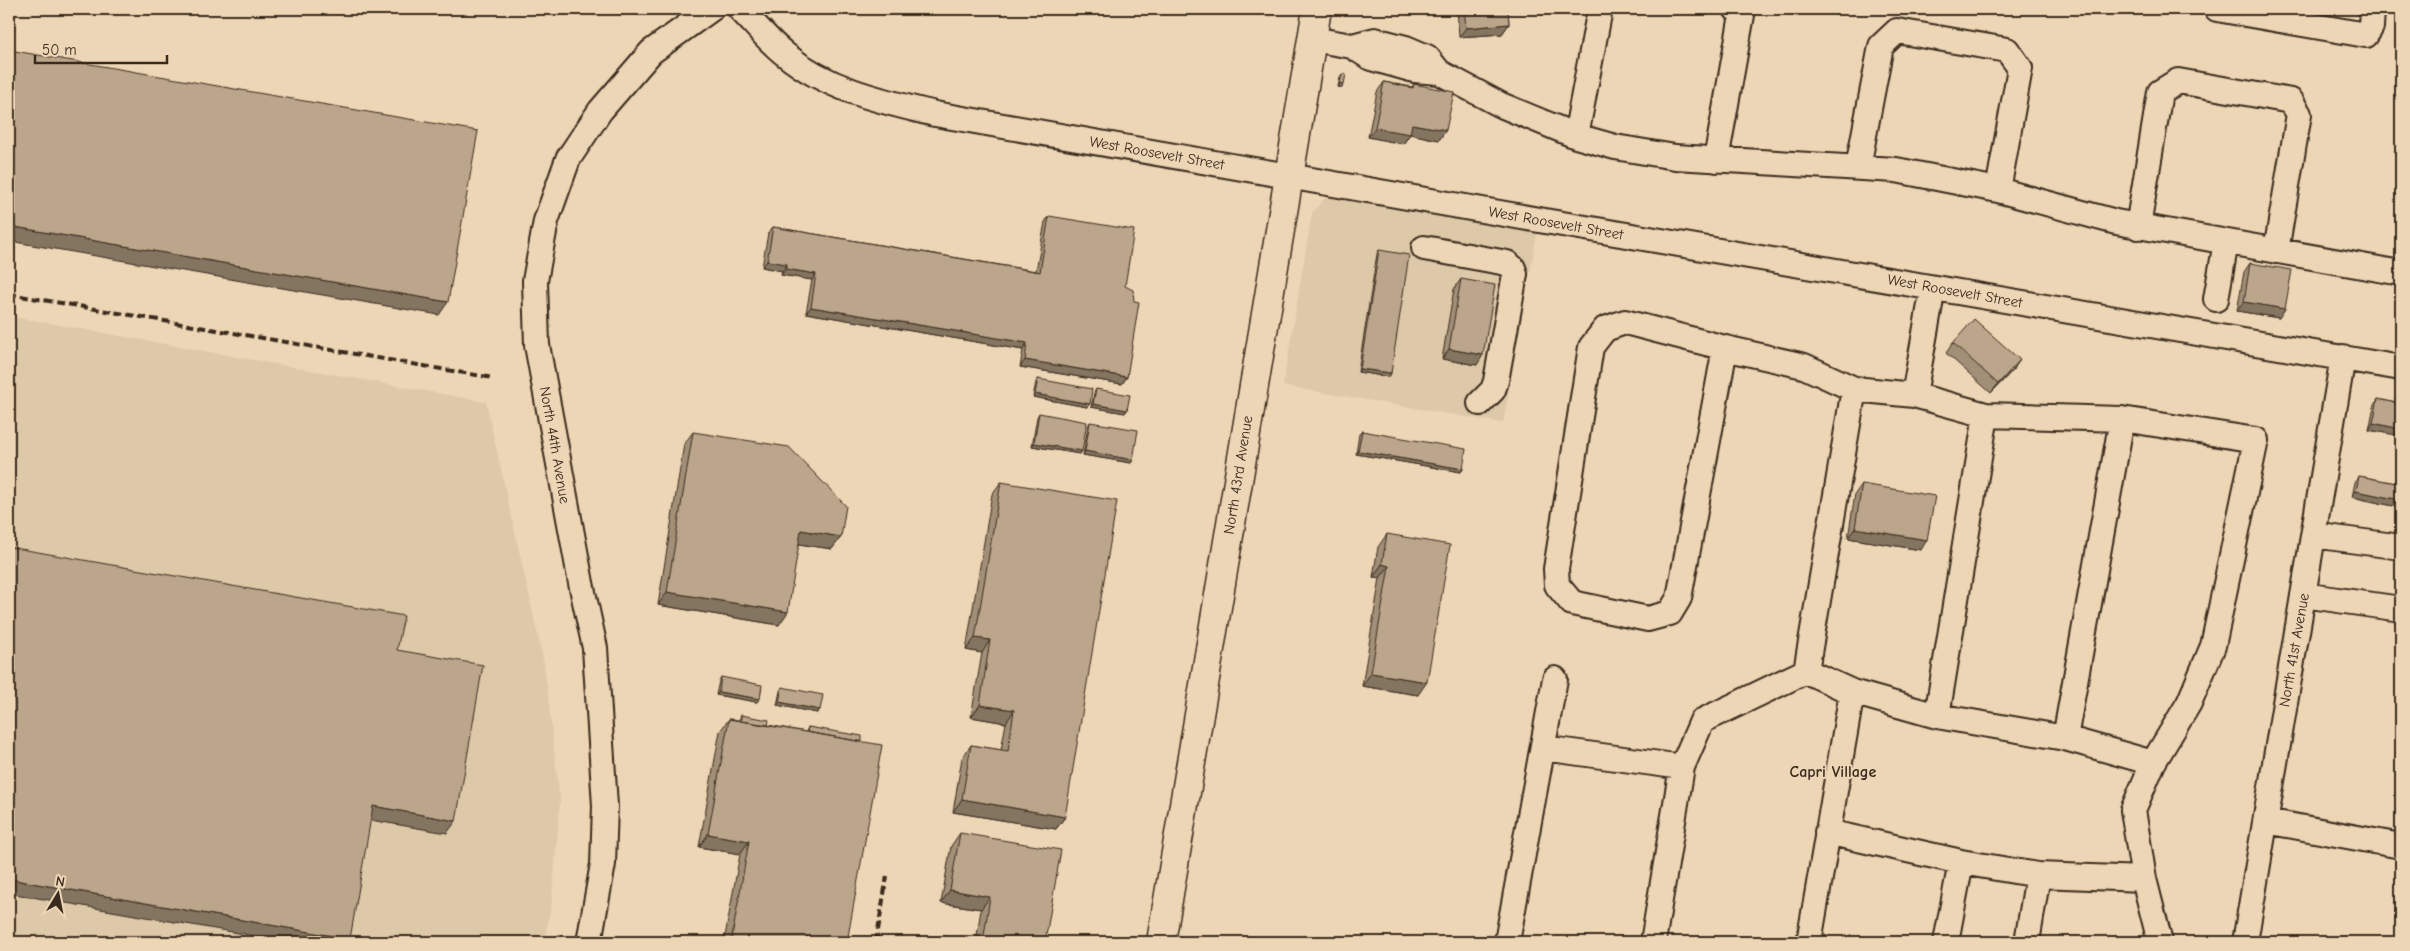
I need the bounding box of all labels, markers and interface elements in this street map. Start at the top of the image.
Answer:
scale bar [35,32,168,64]
text: 50 m [42,41,77,59]
street label: West Roosevelt Street [1088,132,1227,174]
street label: West Roosevelt Street [1487,202,1626,244]
street label: West Roosevelt Street [1886,270,2025,312]
street label: North 44th Avenue [536,385,574,505]
street label: North 43rd Avenue [1220,414,1256,536]
street label: North 41st Avenue [2275,591,2313,708]
district label: Capri Village [1790,763,1877,781]
north arrow [32,868,82,918]
text: N [54,873,66,891]

